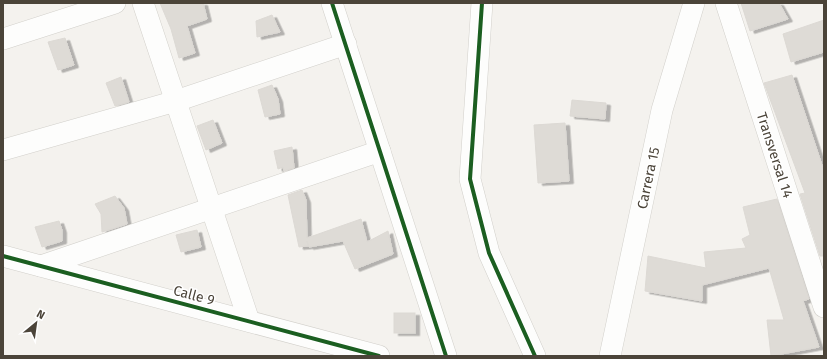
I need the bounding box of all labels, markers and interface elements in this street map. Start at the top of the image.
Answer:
street label: Transversal 14 [753,110,796,200]
street label: Carrera 15 [634,146,663,211]
street label: Calle 9 [171,282,216,309]
north arrow [16,303,56,343]
text: N [34,307,47,322]

